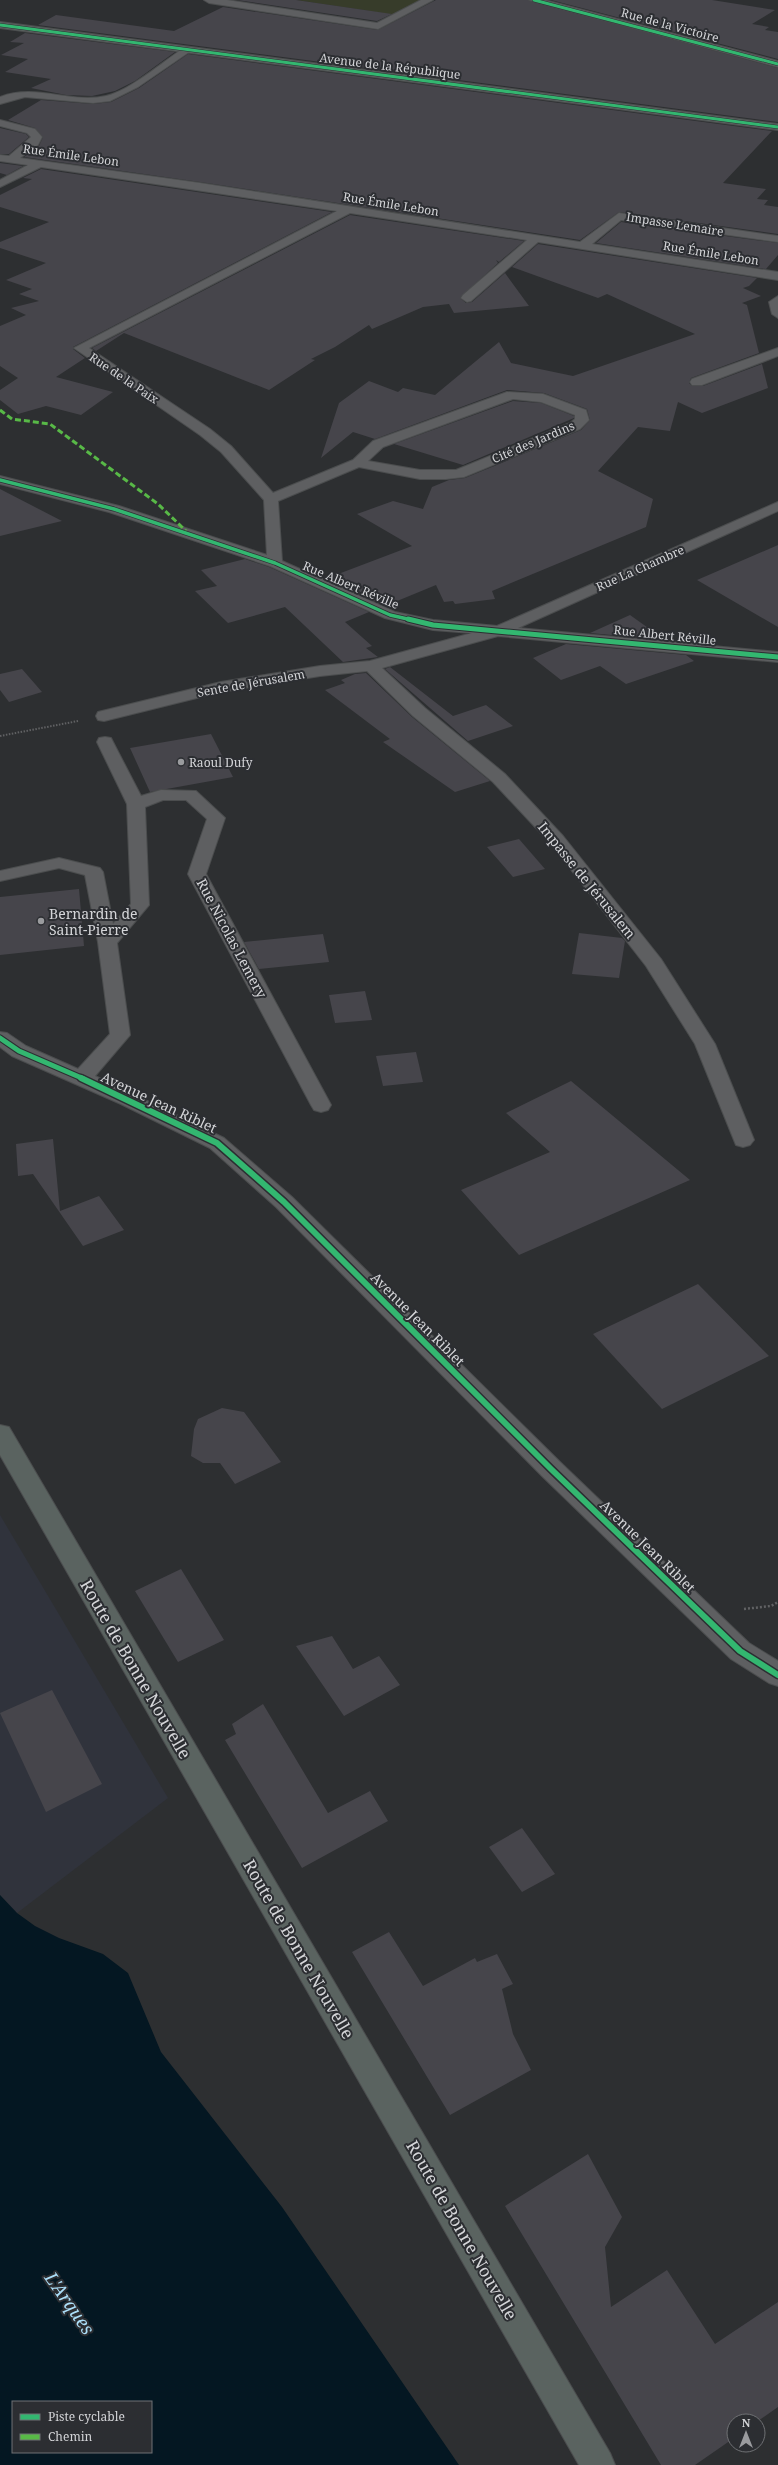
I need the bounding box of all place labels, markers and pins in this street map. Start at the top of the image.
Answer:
place label: Raoul Dufy [189,754,253,771]
marker: Raoul Dufy [176,757,186,767]
place label: Bernardin de Saint-Pierre [49,904,138,939]
marker: Bernardin de Saint-Pierre [36,916,46,926]

